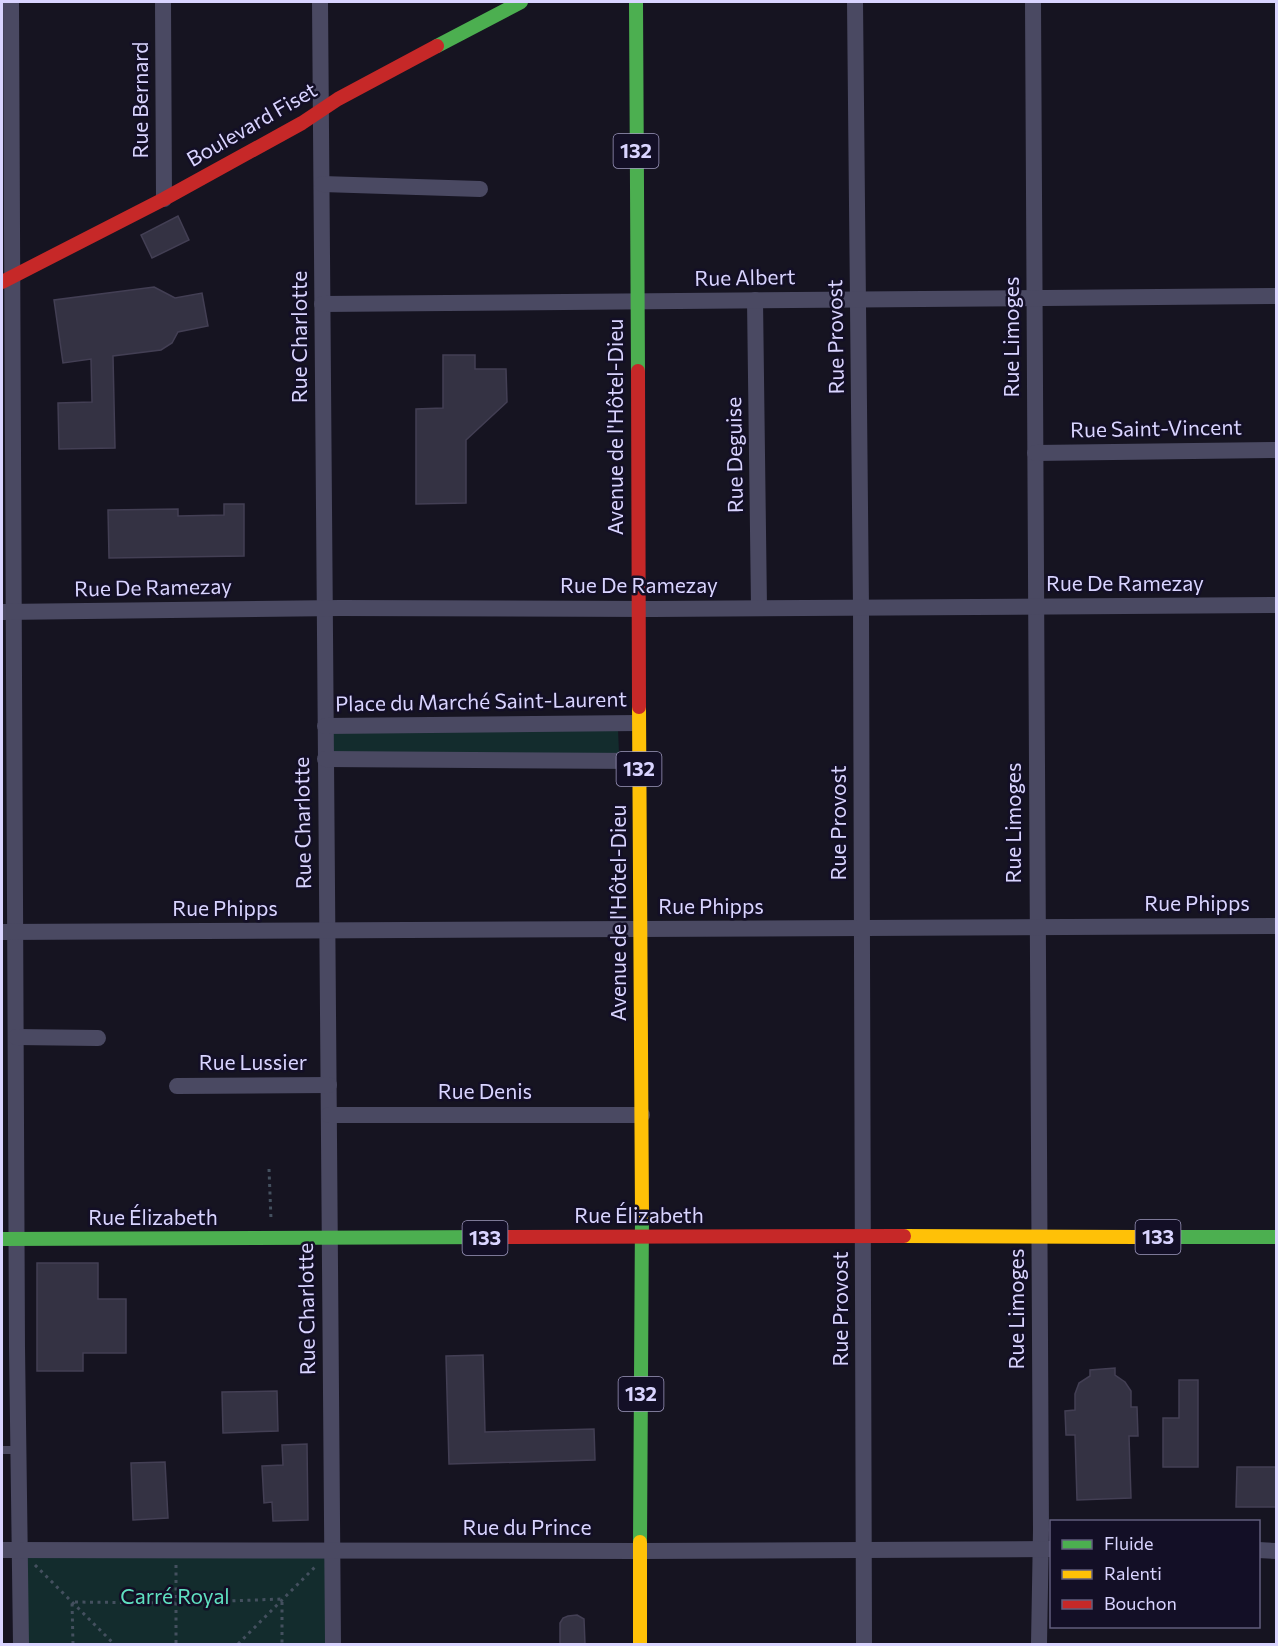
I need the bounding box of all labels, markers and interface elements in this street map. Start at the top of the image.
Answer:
street label: Rue Bernard [127,42,152,158]
street label: Boulevard Fiset [182,76,321,171]
road number: 132 [614,134,658,168]
street label: Rue Albert [694,263,796,290]
street label: Rue Charlotte [286,271,311,403]
street label: Rue Limoges [998,277,1023,397]
street label: Rue Provost [821,279,848,395]
street label: Avenue de l'Hôtel-Dieu [602,319,627,535]
street label: Rue Deguise [720,397,747,513]
street label: Rue Saint-Vincent [1070,414,1242,441]
street label: Rue De Ramezay [1046,570,1204,595]
street label: Rue De Ramezay [560,572,718,597]
street label: Rue De Ramezay [74,573,232,600]
street label: Place du Marché Saint-Laurent [335,685,627,716]
road number: 132 [616,752,662,786]
street label: Rue Charlotte [288,757,315,889]
street label: Rue Limoges [1000,763,1025,883]
street label: Rue Provost [825,765,850,881]
street label: Avenue de l'Hôtel-Dieu [605,805,630,1021]
street label: Rue Phipps [1144,890,1250,915]
street label: Rue Phipps [658,893,764,918]
street label: Rue Phipps [172,895,278,920]
street label: Rue Lussier [199,1049,307,1074]
street label: Rue Denis [438,1078,532,1103]
street label: Rue Élizabeth [574,1202,704,1227]
street label: Rue Élizabeth [88,1204,218,1229]
road number: 133 [1136,1220,1180,1254]
road number: 133 [462,1221,508,1255]
street label: Rue Charlotte [292,1243,319,1375]
street label: Rue Limoges [1003,1249,1028,1369]
street label: Rue Provost [827,1251,852,1367]
road number: 132 [618,1377,664,1411]
street label: Rue du Prince [462,1514,592,1539]
legend [1050,1520,1260,1628]
text: Fluide [1104,1532,1153,1554]
text: Ralenti [1104,1562,1162,1584]
park label: Carré Royal [120,1583,230,1608]
text: Bouchon [1104,1592,1177,1614]

